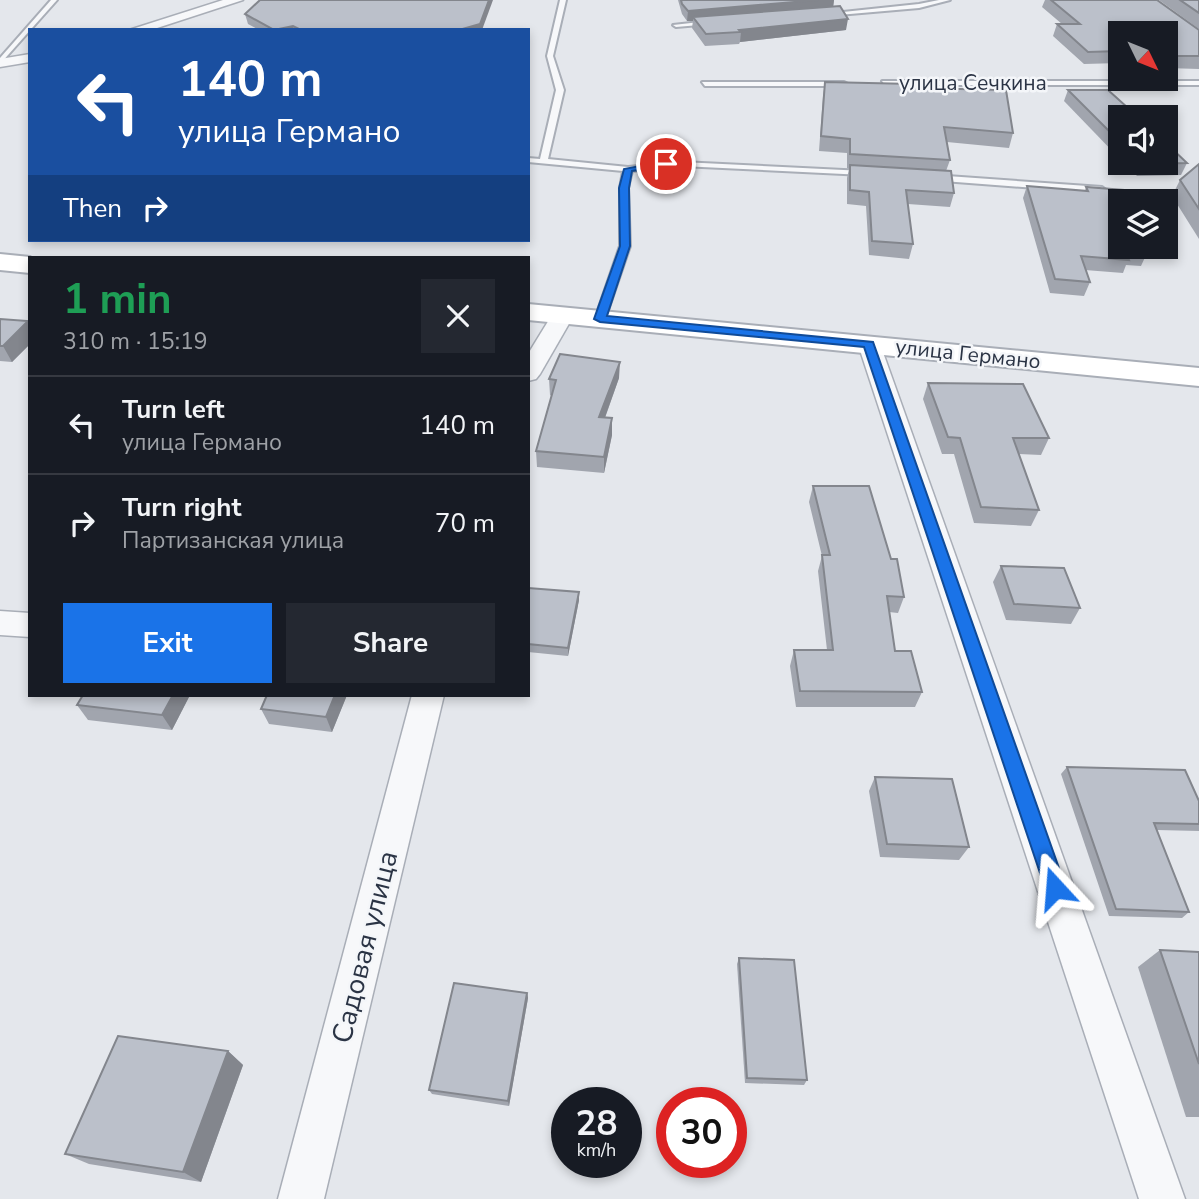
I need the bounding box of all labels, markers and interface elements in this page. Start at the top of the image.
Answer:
north arrow [1108,21,1178,91]
map controls [1108,21,1178,259]
text: 140 m [178,46,322,113]
icon: left [63,56,154,147]
street label: улица Сечкина [899,69,1047,97]
button: sound [1108,105,1178,175]
text: улица Германо [178,110,401,153]
pin [636,134,696,194]
icon: arrive [647,145,685,183]
icon: right [136,189,174,227]
button: layers [1108,189,1178,259]
text: Then [63,191,122,226]
text: 1 min [63,271,172,328]
button: close [421,279,495,353]
text: 310 m · 15:19 [63,326,208,357]
street label: улица Германо [894,332,1042,376]
text: Turn left [122,392,225,427]
icon: left [63,406,101,444]
text: 140 m [419,408,495,443]
text: улица Германо [122,427,282,458]
text: Turn right [122,490,241,525]
icon: right [63,504,101,542]
text: 70 m [435,506,495,541]
text: Партизанская улица [122,525,344,556]
button: Exit [63,603,272,683]
button: Share [286,603,495,683]
street label: Садовая улица [323,847,407,1047]
position arrow [1018,851,1092,925]
speed limit sign: 30 [656,1087,747,1178]
text: 28 [575,1100,618,1147]
text: km/h [577,1138,616,1162]

